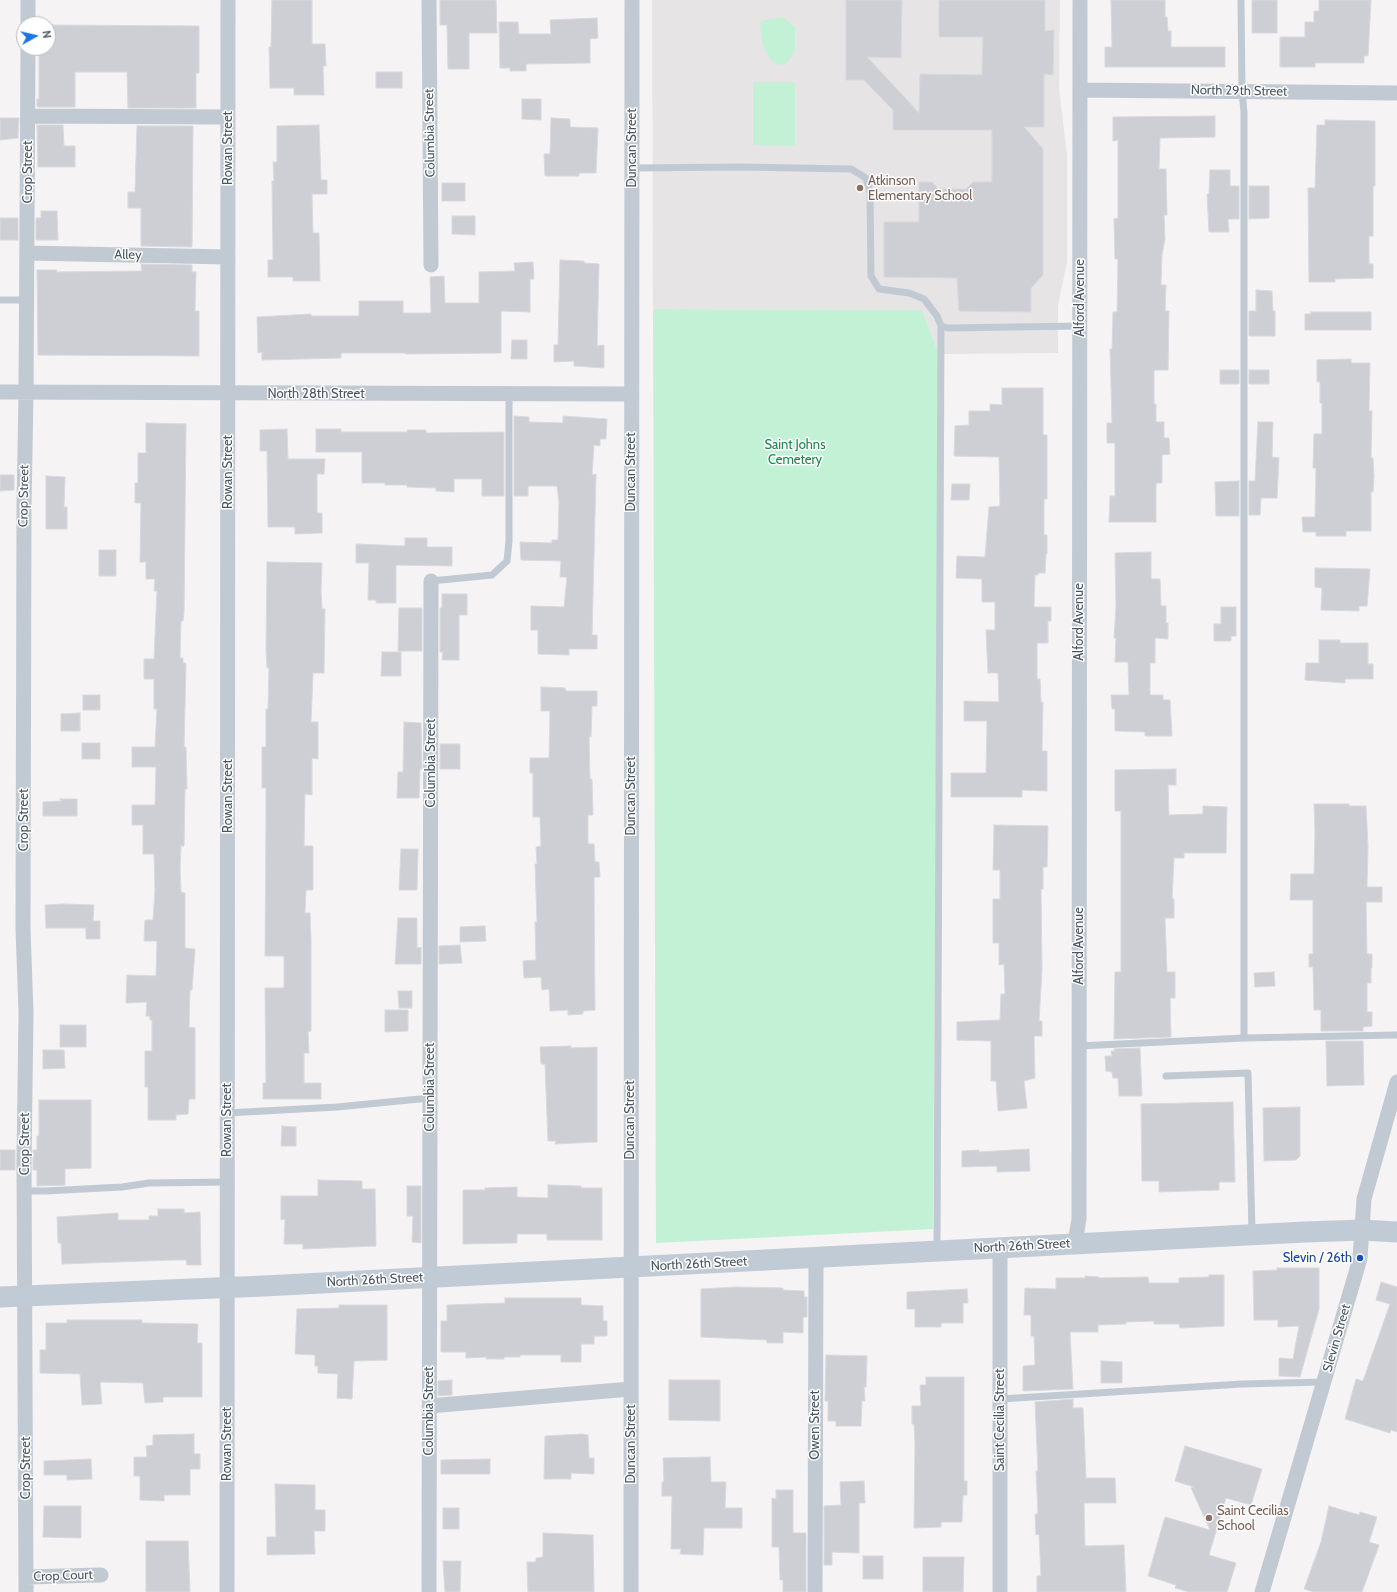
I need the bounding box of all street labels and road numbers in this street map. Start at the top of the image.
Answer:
street label: North 29th Street [1191,82,1287,100]
street label: Columbia Street [421,88,439,178]
street label: Duncan Street [624,108,640,188]
street label: Rowan Street [220,111,236,185]
street label: Crop Street [20,141,36,203]
street label: Alley [114,247,142,263]
street label: Alford Avenue [1072,259,1088,337]
street label: North 28th Street [267,386,365,402]
street label: Duncan Street [623,432,639,512]
street label: Rowan Street [220,435,236,509]
street label: Crop Street [16,465,32,527]
street label: Alford Avenue [1071,583,1087,661]
street label: Columbia Street [423,719,439,807]
street label: Duncan Street [623,756,639,836]
street label: Rowan Street [220,759,236,833]
street label: Crop Street [16,789,32,851]
street label: Alford Avenue [1071,907,1087,985]
street label: Columbia Street [422,1043,438,1131]
street label: Duncan Street [622,1080,638,1160]
street label: Rowan Street [219,1083,235,1157]
street label: Crop Street [17,1113,33,1175]
street label: North 26th Street [973,1236,1071,1256]
street label: North 26th Street [650,1254,748,1274]
street label: North 26th Street [326,1270,424,1290]
street label: Slevin Street [1320,1302,1354,1374]
street label: Columbia Street [421,1367,437,1455]
street label: Saint Cecilia Street [992,1369,1008,1471]
street label: Owen Street [807,1390,823,1460]
street label: Duncan Street [623,1404,639,1484]
street label: Rowan Street [219,1407,235,1481]
street label: Crop Street [18,1437,34,1499]
street label: Crop Court [33,1567,93,1585]

